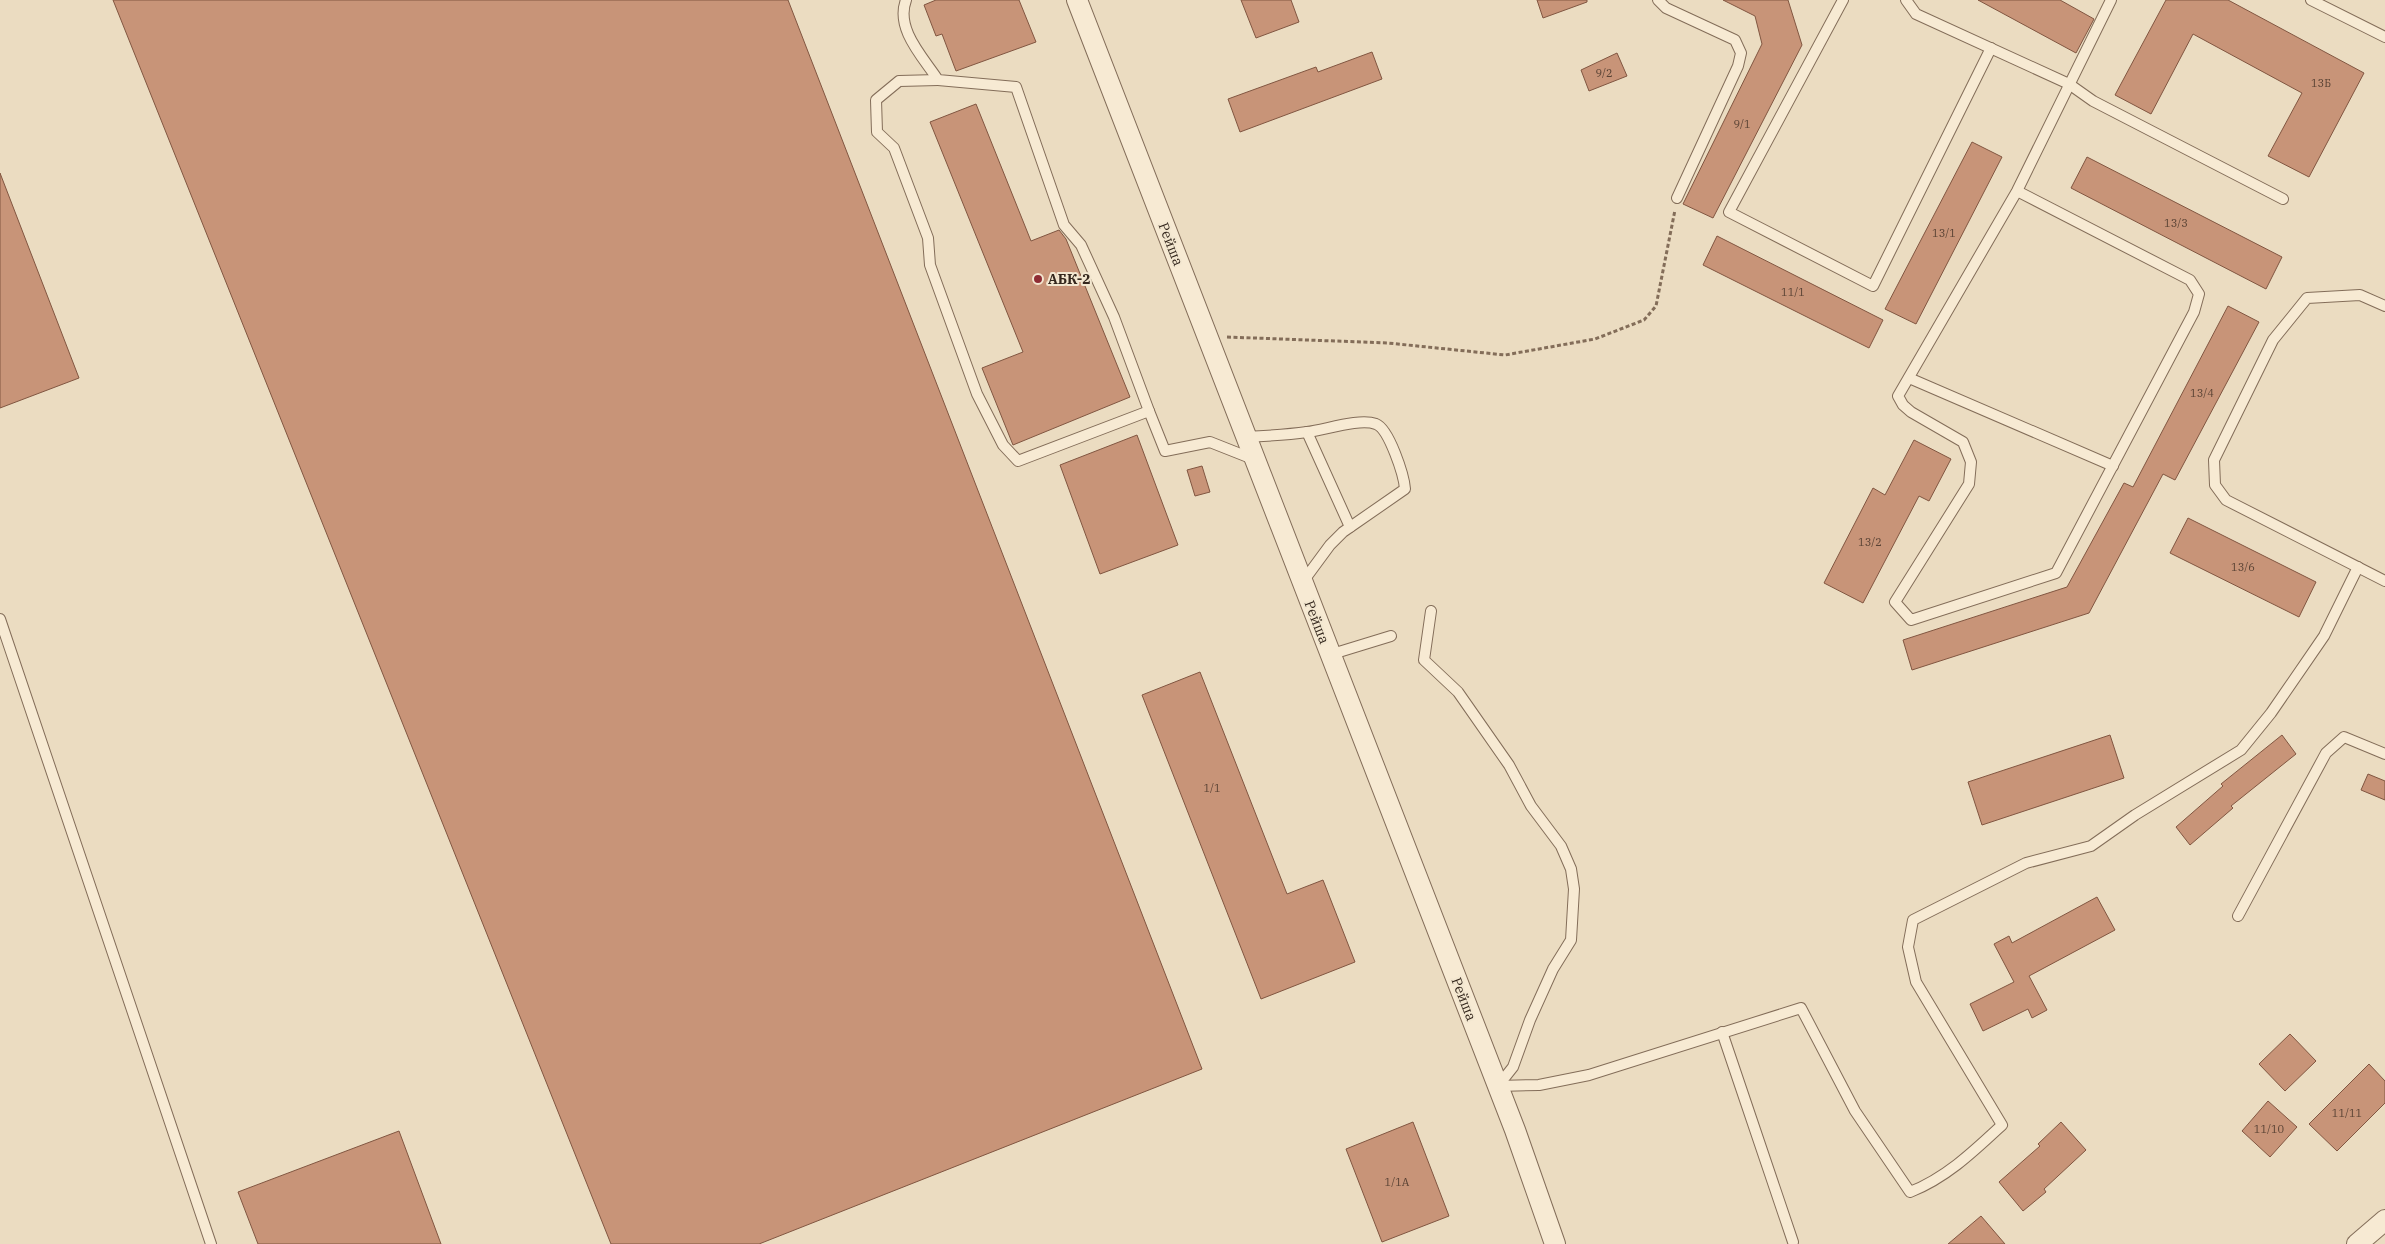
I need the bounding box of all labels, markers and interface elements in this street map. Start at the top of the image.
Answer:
house number: 9/2 [1595,66,1613,80]
house number: 13Б [2311,76,2331,90]
house number: 9/1 [1733,117,1751,131]
house number: 13/3 [2164,216,2188,230]
street label: Рейша [1155,220,1188,269]
house number: 13/1 [1932,226,1956,240]
place label: АБК-2 [1048,270,1091,288]
marker: АБК-2 [1032,273,1044,285]
house number: 11/1 [1781,285,1805,299]
house number: 13/4 [2190,386,2214,400]
house number: 13/2 [1858,535,1882,549]
house number: 13/6 [2231,560,2255,574]
street label: Рейша [1301,598,1334,647]
house number: 1/1 [1203,781,1221,795]
street label: Рейша [1448,975,1481,1024]
house number: 11/11 [2332,1106,2362,1120]
house number: 11/10 [2254,1122,2285,1136]
house number: 1/1А [1385,1175,1410,1189]

